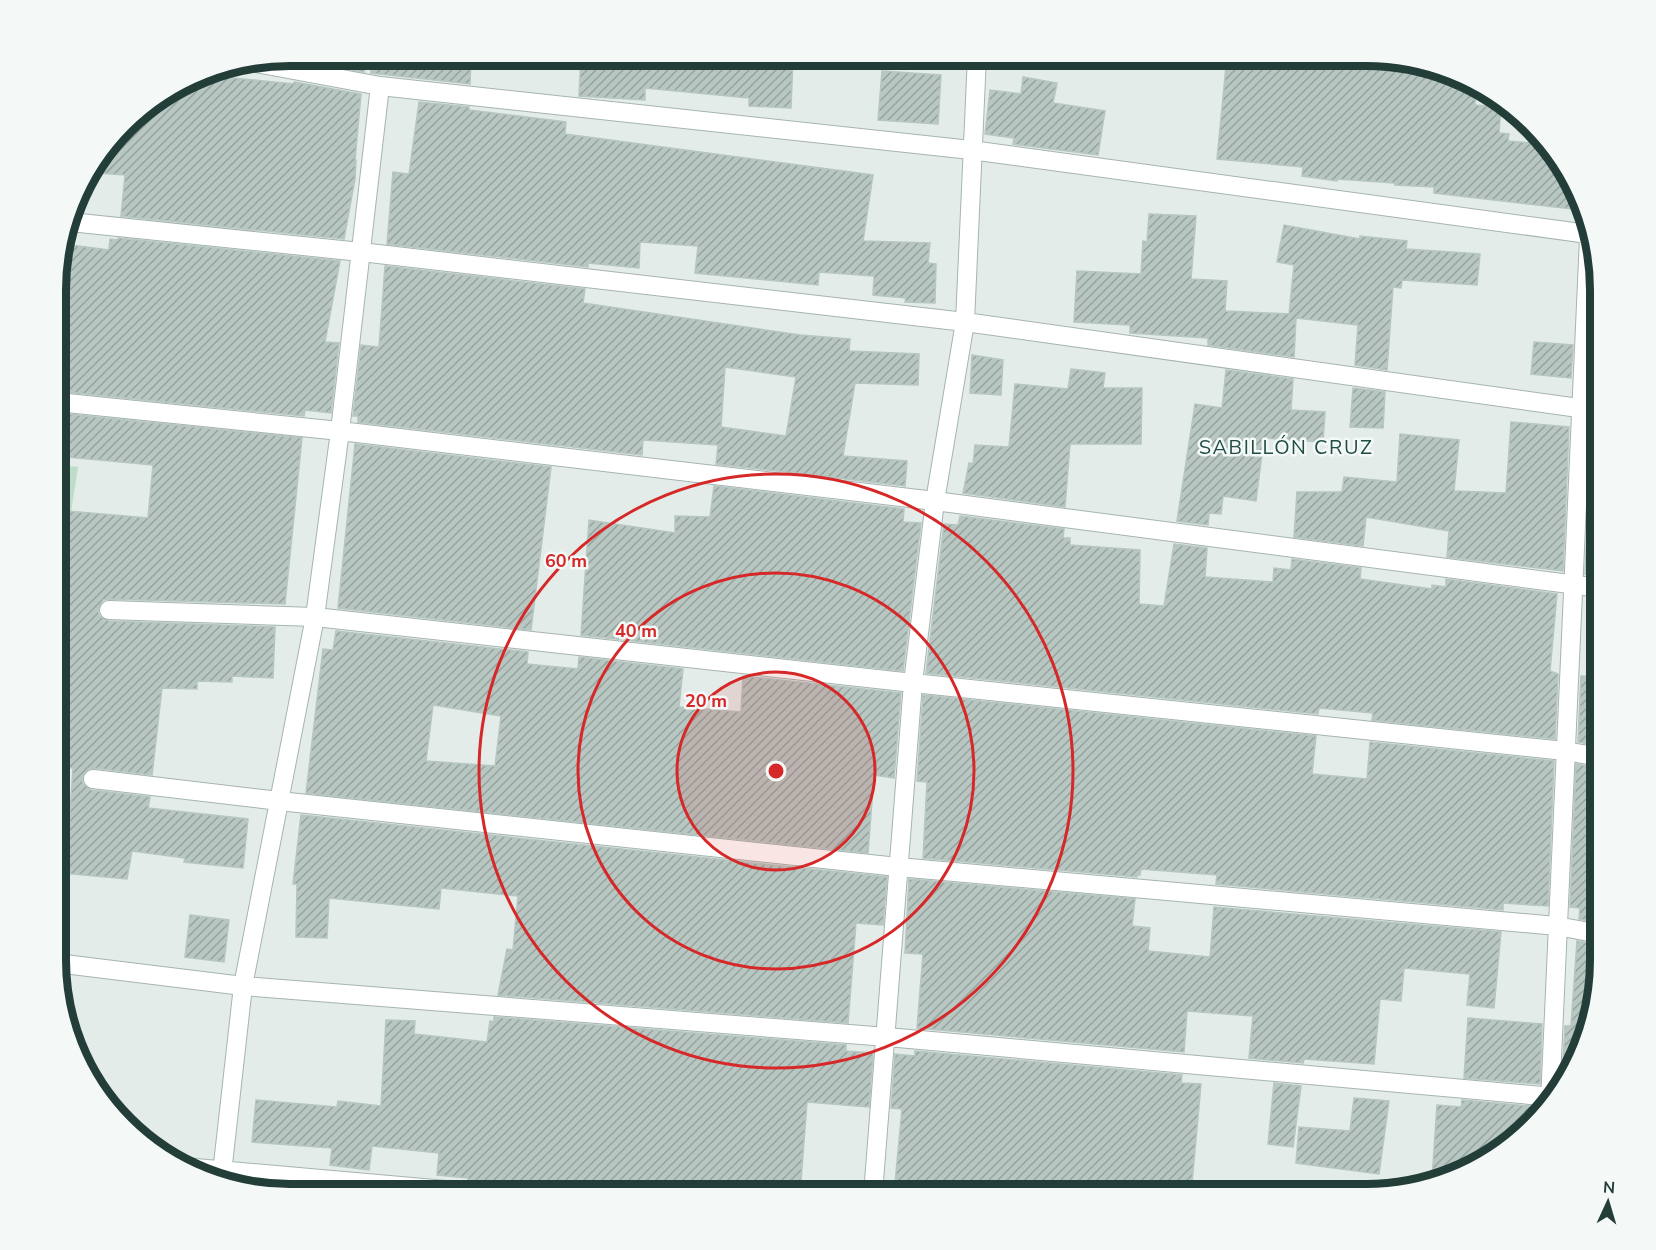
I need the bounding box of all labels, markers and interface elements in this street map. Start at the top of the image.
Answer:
district label: SABILLÓN CRUZ [1199,434,1373,461]
text: 60 m [545,549,587,573]
text: 40 m [615,619,657,643]
text: 20 m [685,689,727,713]
centre of rings [766,761,786,781]
north arrow [1578,1172,1638,1232]
text: N [1602,1177,1616,1199]

